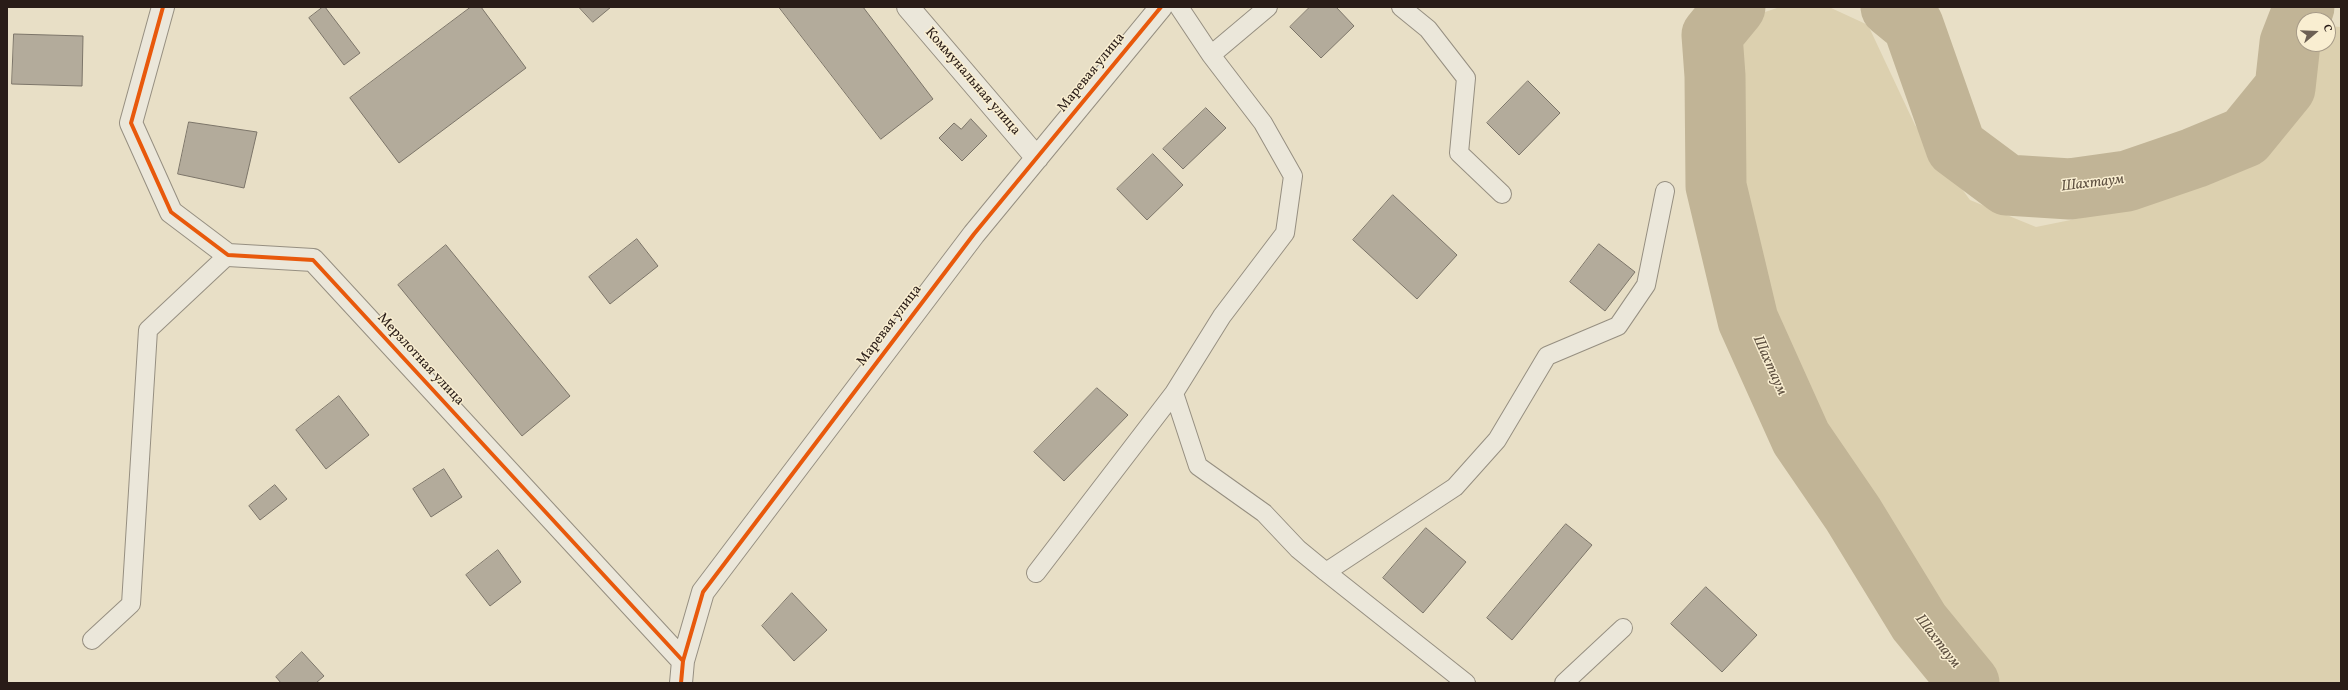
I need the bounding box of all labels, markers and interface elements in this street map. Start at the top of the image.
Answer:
north arrow [2296,12,2336,52]
text: С [2319,22,2335,34]
street label: Коммунальная улица [921,25,1023,139]
street label: Маревая улица [1055,30,1129,116]
water label: Шахтаум [2060,171,2126,197]
street label: Маревая улица [854,282,926,370]
street label: Мерзлотная улица [373,310,467,410]
water label: Шахтаум [1748,333,1790,399]
water label: Шахтаум [1910,611,1964,673]

